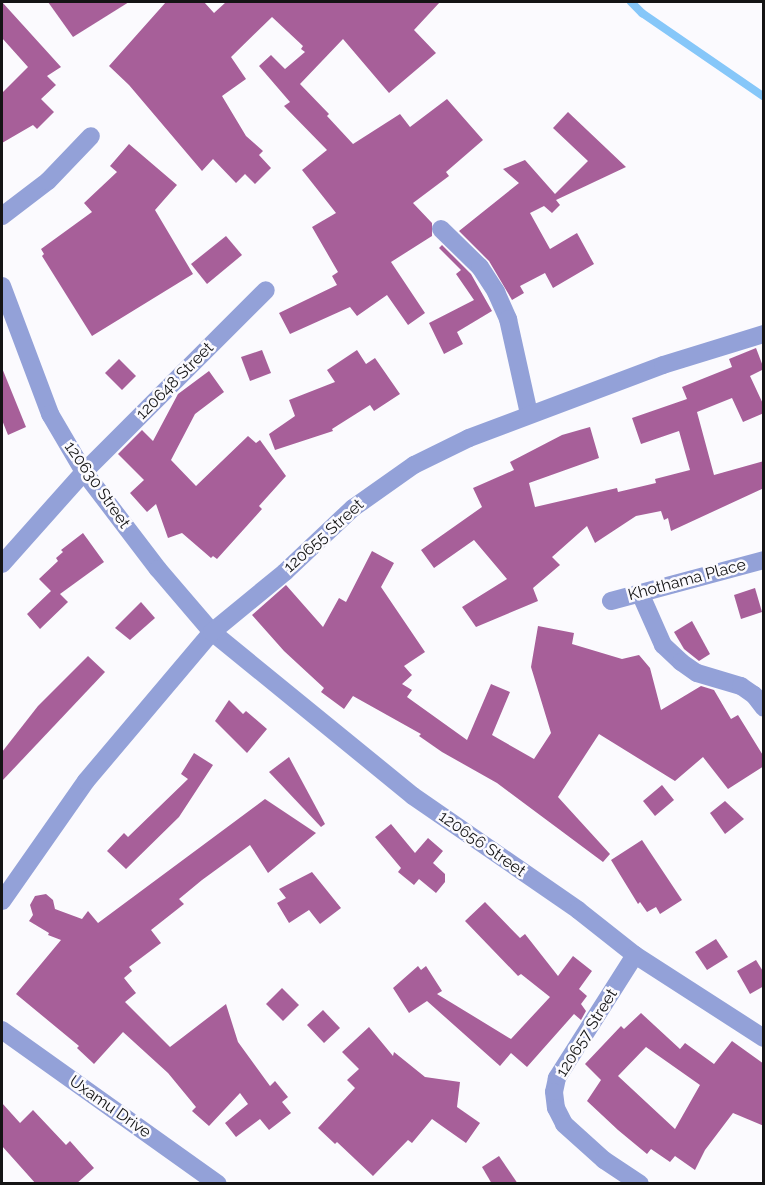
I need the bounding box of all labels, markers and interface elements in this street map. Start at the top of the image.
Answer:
street label: 120648 Street [132,338,218,424]
street label: 120630 Street [60,438,134,532]
street label: 120655 Street [280,495,368,577]
street label: Khothama Place [626,555,748,605]
street label: 120656 Street [435,807,529,881]
street label: 120657 Street [552,985,622,1081]
street label: Uxamu Drive [65,1072,155,1142]

